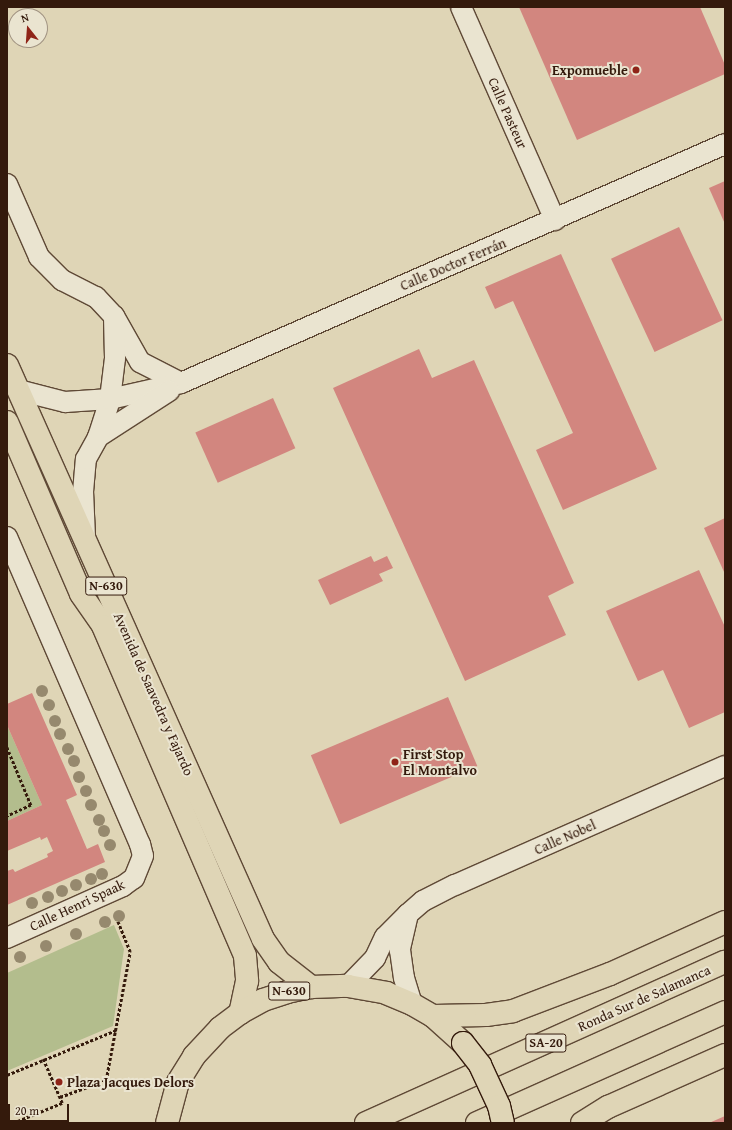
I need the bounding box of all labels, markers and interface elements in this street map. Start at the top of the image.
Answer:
north arrow [8,8,48,48]
text: N [19,9,31,26]
place label: Expomueble [552,62,628,78]
marker: Expomueble [631,65,641,75]
street label: Calle Pasteur [485,75,531,151]
street label: Calle Doctor Ferrán [398,234,508,294]
road number: N-630 [85,575,127,597]
street label: Avenida de Saavedra y Fajardo [110,610,198,778]
place label: First Stop El Montalvo [403,746,477,778]
marker: First Stop El Montalvo [390,757,400,767]
street label: Calle Nobel [532,816,598,858]
street label: Calle Henri Spaak [27,876,127,934]
street label: Ronda Sur de Salamanca [575,961,713,1035]
road number: N-630 [268,980,310,1002]
road number: SA-20 [525,1032,567,1054]
place label: Plaza Jacques Delors [67,1074,194,1090]
marker: Plaza Jacques Delors [54,1077,64,1087]
scale bar [10,1096,71,1122]
text: 20 m [15,1102,39,1119]

